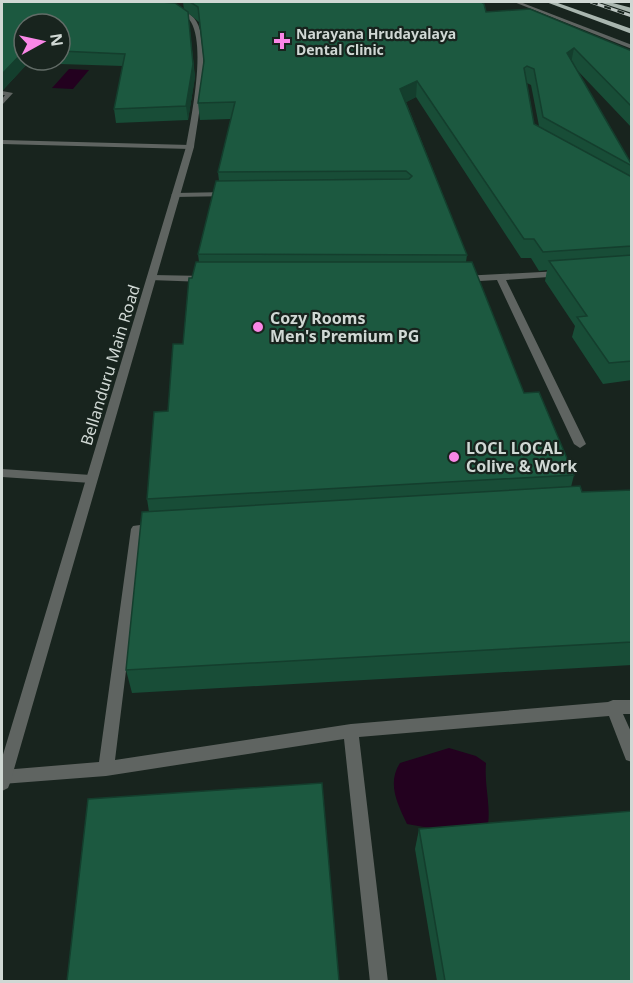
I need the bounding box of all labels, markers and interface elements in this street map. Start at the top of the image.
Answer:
north arrow [12,12,72,72]
place label: Narayana Hrudayalaya Dental Clinic [296,24,456,59]
text: N [45,32,69,48]
marker: Narayana Hrudayalaya Dental Clinic [273,32,291,50]
street label: Bellanduru Main Road [75,282,145,448]
place label: Cozy Rooms Men's Premium PG [270,307,419,347]
marker: Cozy Rooms Men's Premium PG [251,320,265,334]
place label: LOCL LOCAL Colive & Work [466,437,577,477]
marker: LOCL LOCAL Colive & Work [447,450,461,464]

